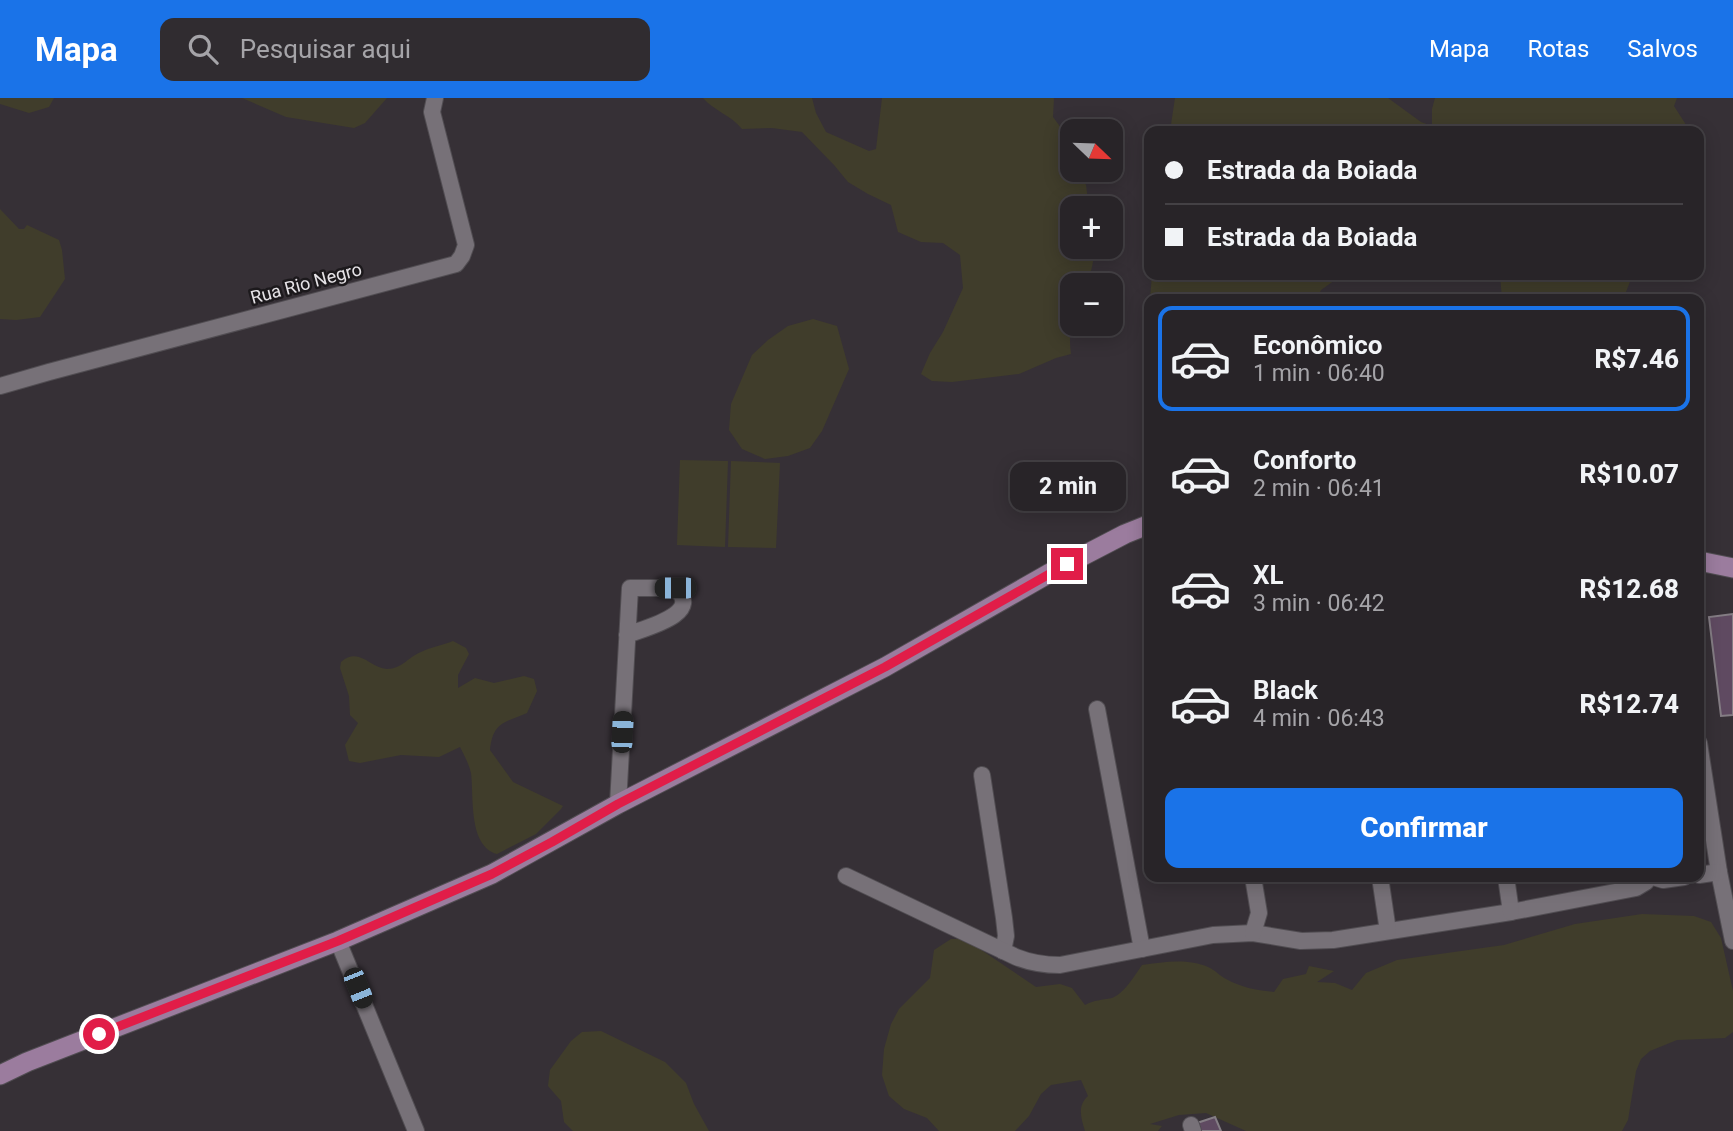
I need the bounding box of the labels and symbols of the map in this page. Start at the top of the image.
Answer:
north arrow [1060,119,1124,182]
street label: Rua Rio Negro [248,258,364,308]
callout: 2 min [1009,462,1125,512]
route end [1051,548,1083,580]
car [655,578,697,599]
car [611,710,634,754]
car [341,965,376,1011]
route start [83,1018,115,1050]

